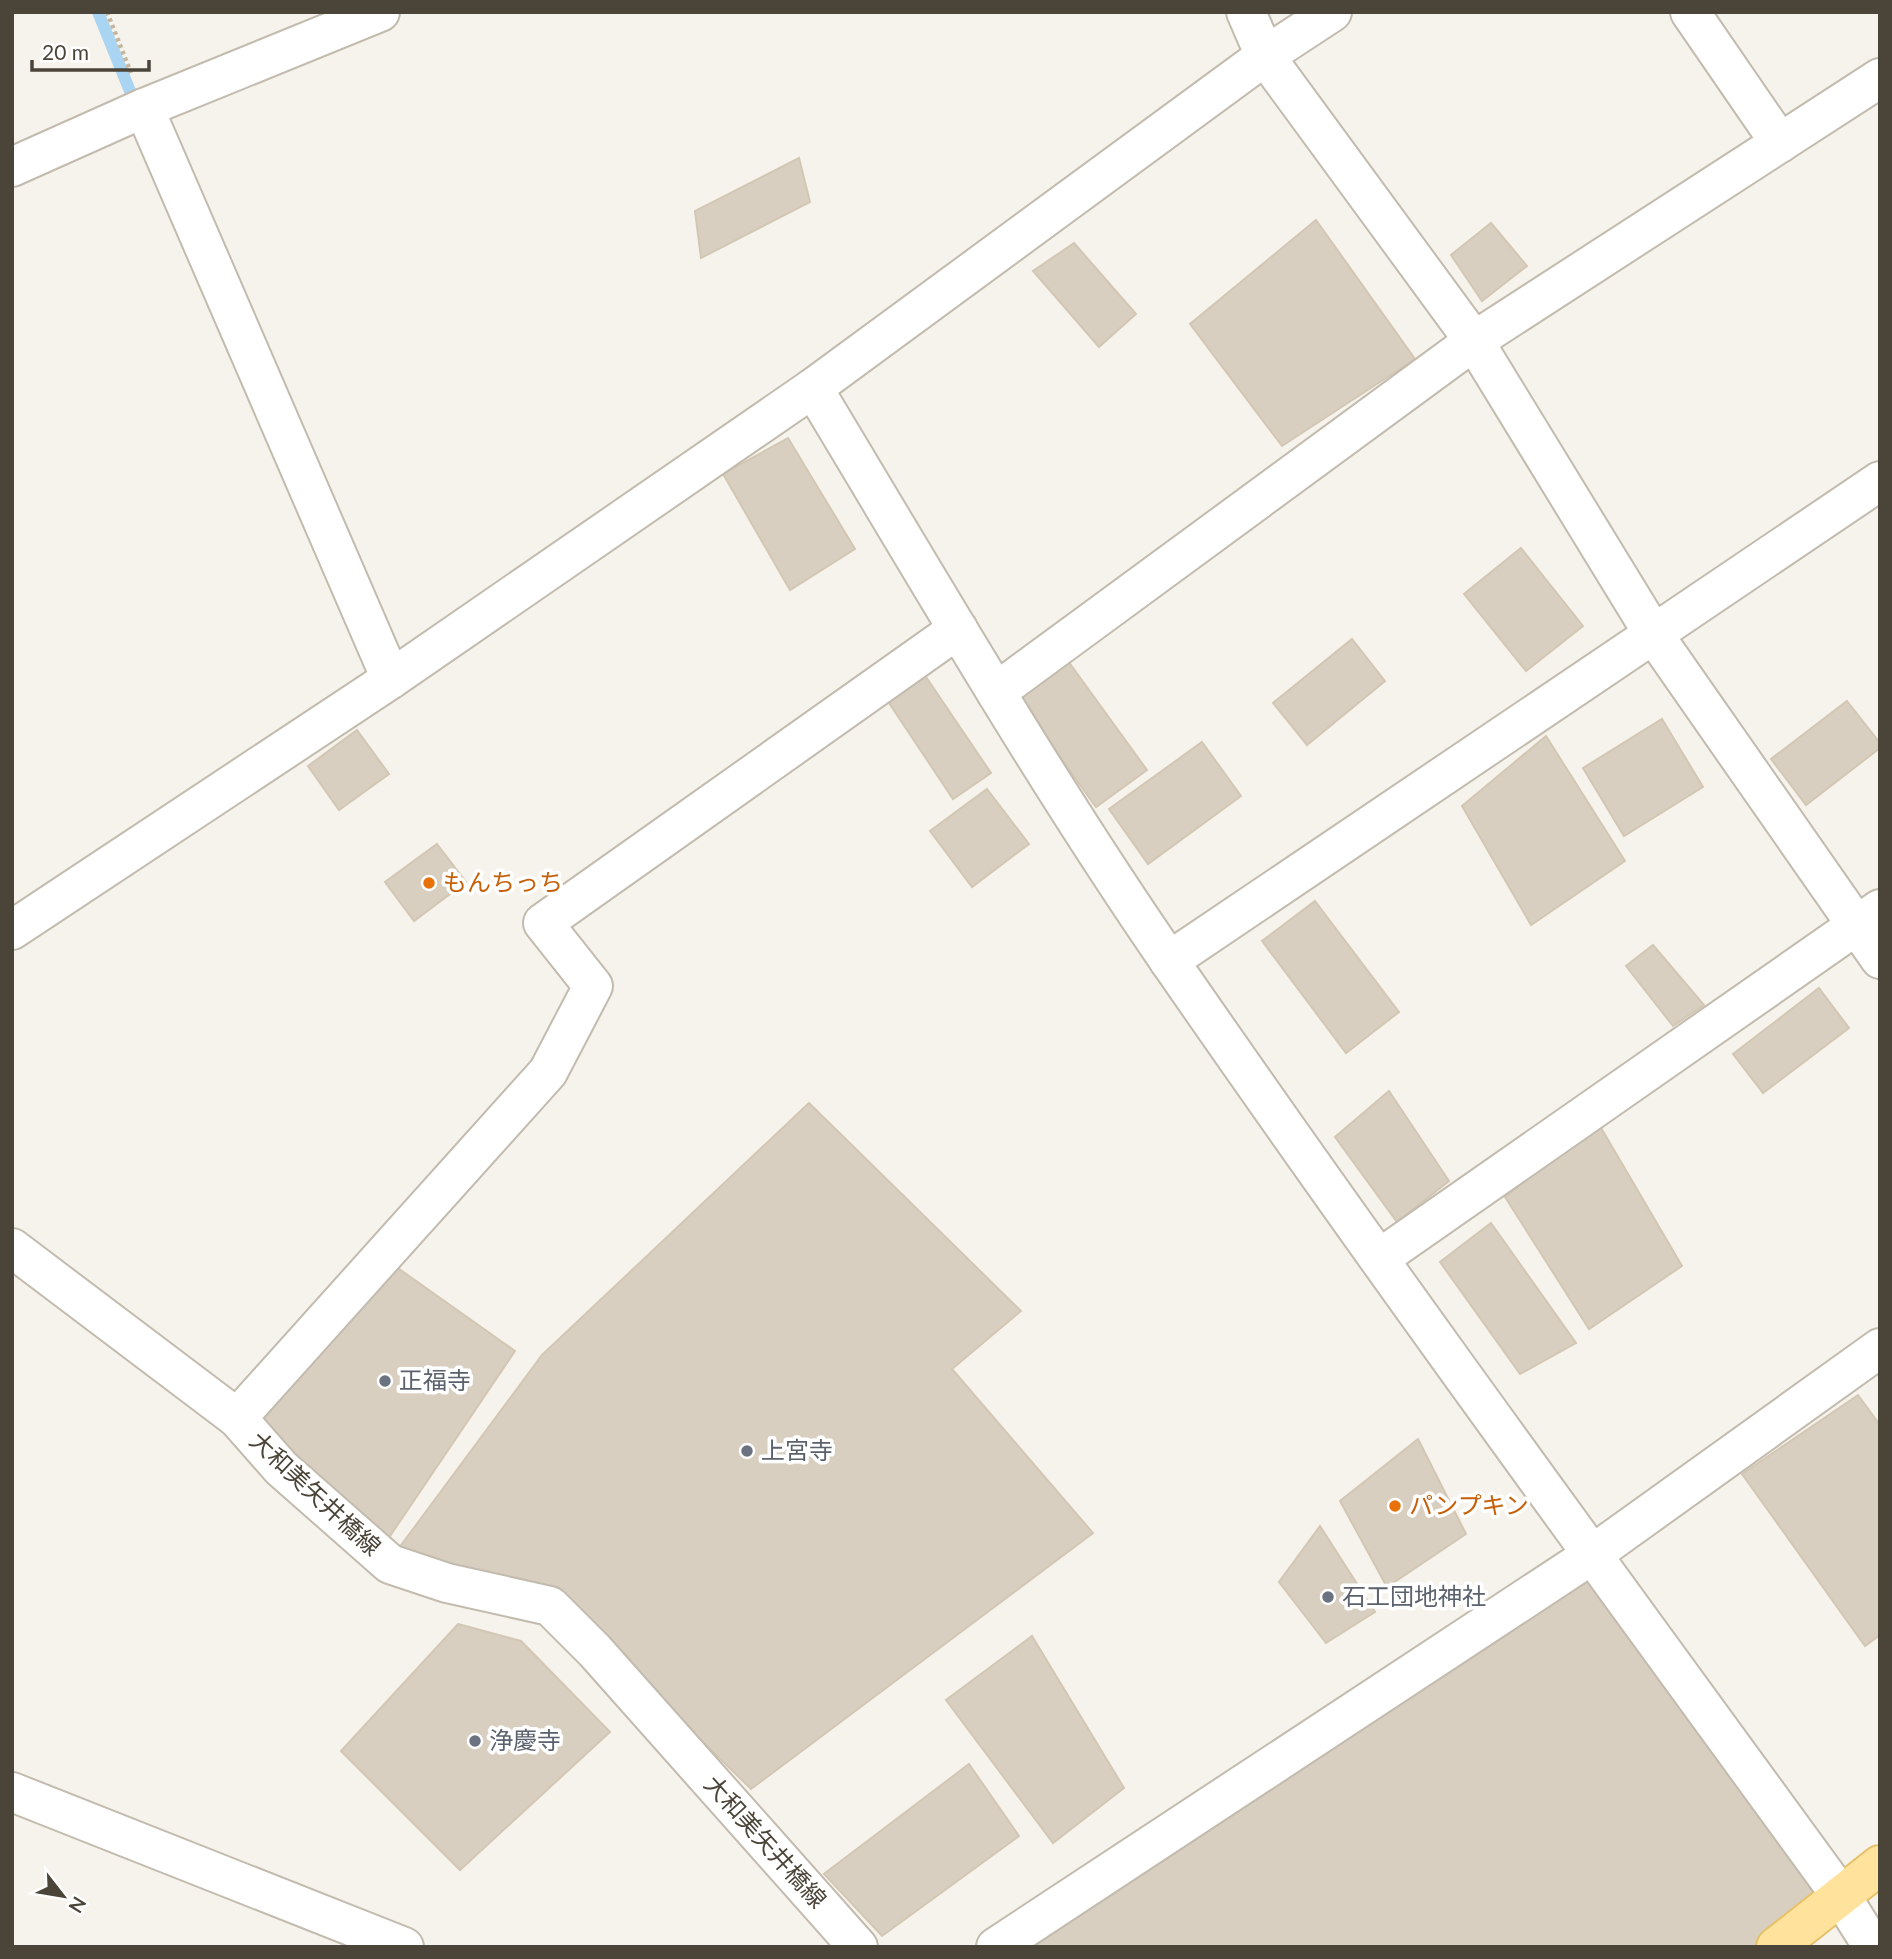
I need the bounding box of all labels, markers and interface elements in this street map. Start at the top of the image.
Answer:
scale bar [32,28,149,72]
text: 20 m [42,39,89,64]
place label: もんちっち [443,867,563,896]
marker: もんちっち [421,875,437,891]
place label: 正福寺 [399,1365,471,1394]
marker: 正福寺 [377,1373,393,1389]
street label: 大和美矢井橋線 [245,1425,387,1561]
place label: 上宮寺 [761,1435,833,1464]
marker: 上宮寺 [739,1443,755,1459]
place label: パンプキン [1409,1490,1529,1519]
marker: パンプキン [1387,1498,1403,1514]
place label: 石工団地神社 [1342,1581,1486,1610]
marker: 石工団地神社 [1320,1589,1336,1605]
place label: 浄慶寺 [489,1725,561,1754]
marker: 浄慶寺 [467,1733,483,1749]
street label: 大和美矢井橋線 [699,1769,833,1913]
north arrow [28,1861,98,1931]
text: N [64,1893,92,1917]

